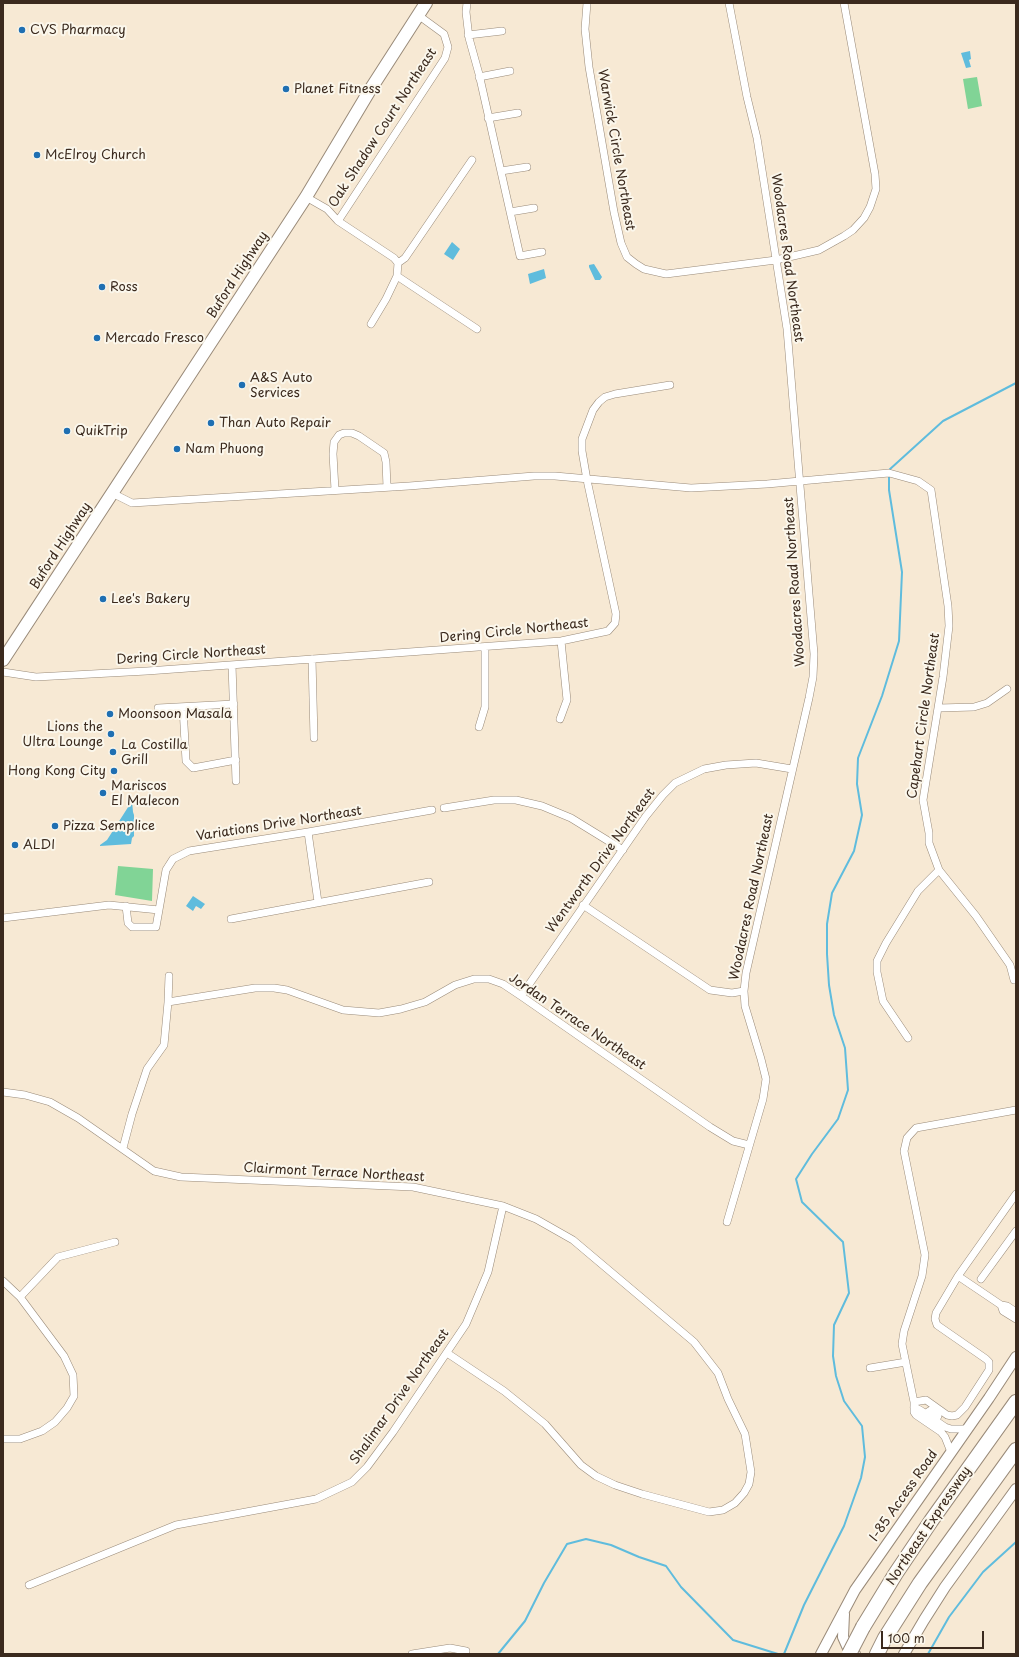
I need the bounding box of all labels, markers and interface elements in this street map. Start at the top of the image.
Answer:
place label: CVS Pharmacy [30,22,126,38]
marker: CVS Pharmacy [17,25,27,35]
street label: Oak Shadow Court Northeast [326,45,440,211]
street label: Warwick Circle Northeast [594,68,638,232]
place label: Planet Fitness [294,81,381,97]
marker: Planet Fitness [281,84,291,94]
place label: McElroy Church [45,147,146,163]
marker: McElroy Church [32,150,42,160]
street label: Woodacres Road Northeast [767,173,807,343]
street label: Buford Highway [204,229,272,321]
place label: Ross [110,279,138,295]
marker: Ross [97,282,107,292]
place label: Mercado Fresco [105,330,204,346]
marker: Mercado Fresco [92,333,102,343]
place label: A&S Auto Services [250,370,312,401]
marker: A&S Auto Services [237,380,247,390]
place label: Than Auto Repair [219,415,331,431]
marker: Than Auto Repair [206,418,216,428]
place label: QuikTrip [75,423,128,439]
marker: QuikTrip [62,426,72,436]
place label: Nam Phuong [185,441,264,457]
marker: Nam Phuong [172,444,182,454]
street label: Woodacres Road Northeast [781,497,809,667]
street label: Buford Highway [27,500,95,592]
place label: Lee's Bakery [111,591,190,607]
marker: Lee's Bakery [98,594,108,604]
street label: Dering Circle Northeast [439,615,589,647]
street label: Capehart Circle Northeast [905,632,943,800]
street label: Dering Circle Northeast [116,642,266,668]
place label: Moonsoon Masala [118,706,232,722]
marker: Moonsoon Masala [105,709,115,719]
place label: Lions the Ultra Lounge [22,719,103,750]
marker: Lions the Ultra Lounge [106,729,116,739]
place label: La Costilla Grill [121,737,188,768]
marker: La Costilla Grill [108,747,118,757]
place label: Hong Kong City [8,763,106,779]
marker: Hong Kong City [109,766,119,776]
place label: Mariscos El Malecon [111,778,179,809]
street label: Wentworth Drive Northeast [543,786,659,936]
marker: Mariscos El Malecon [98,788,108,798]
street label: Variations Drive Northeast [195,803,363,845]
street label: Woodacres Road Northeast [727,812,777,982]
place label: Pizza Semplice [63,818,155,834]
marker: Pizza Semplice [50,821,60,831]
place label: ALDI [23,837,55,853]
marker: ALDI [10,840,20,850]
street label: Jordan Terrace Northeast [506,970,648,1074]
street label: Clairmont Terrace Northeast [243,1160,425,1186]
street label: Shalimar Drive Northeast [347,1326,453,1468]
street label: I-85 Access Road [867,1447,941,1545]
street label: Northeast Expressway [883,1464,975,1588]
scale bar [883,1623,986,1649]
text: 100 m [888,1629,925,1647]

